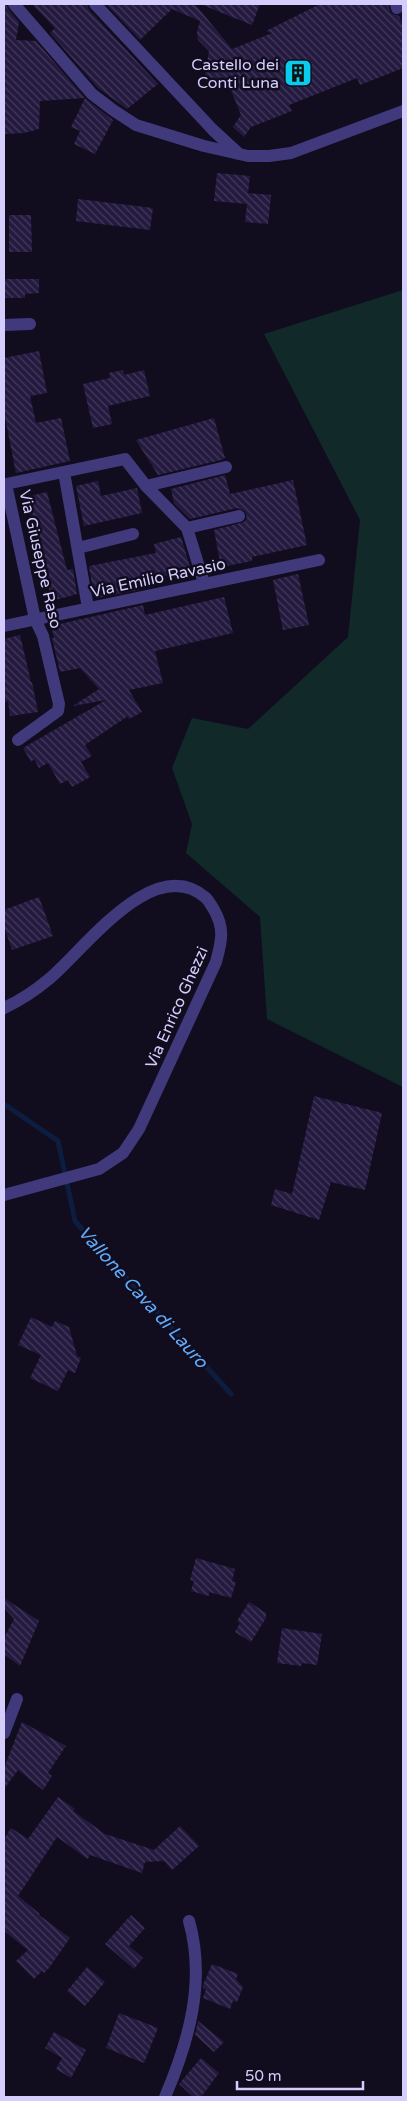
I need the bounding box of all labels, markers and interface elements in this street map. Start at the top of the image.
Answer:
place label: Castello dei Conti Luna [191,55,279,93]
building icon: Castello dei Conti Luna [283,58,313,88]
street label: Via Giuseppe Raso [14,488,66,631]
street label: Via Emilio Ravasio [89,554,228,602]
street label: Via Enrico Ghezzi [141,943,213,1071]
water label: Vallone Cava di Lauro [73,1221,213,1373]
scale bar [237,2058,363,2090]
text: 50 m [245,2067,282,2085]

